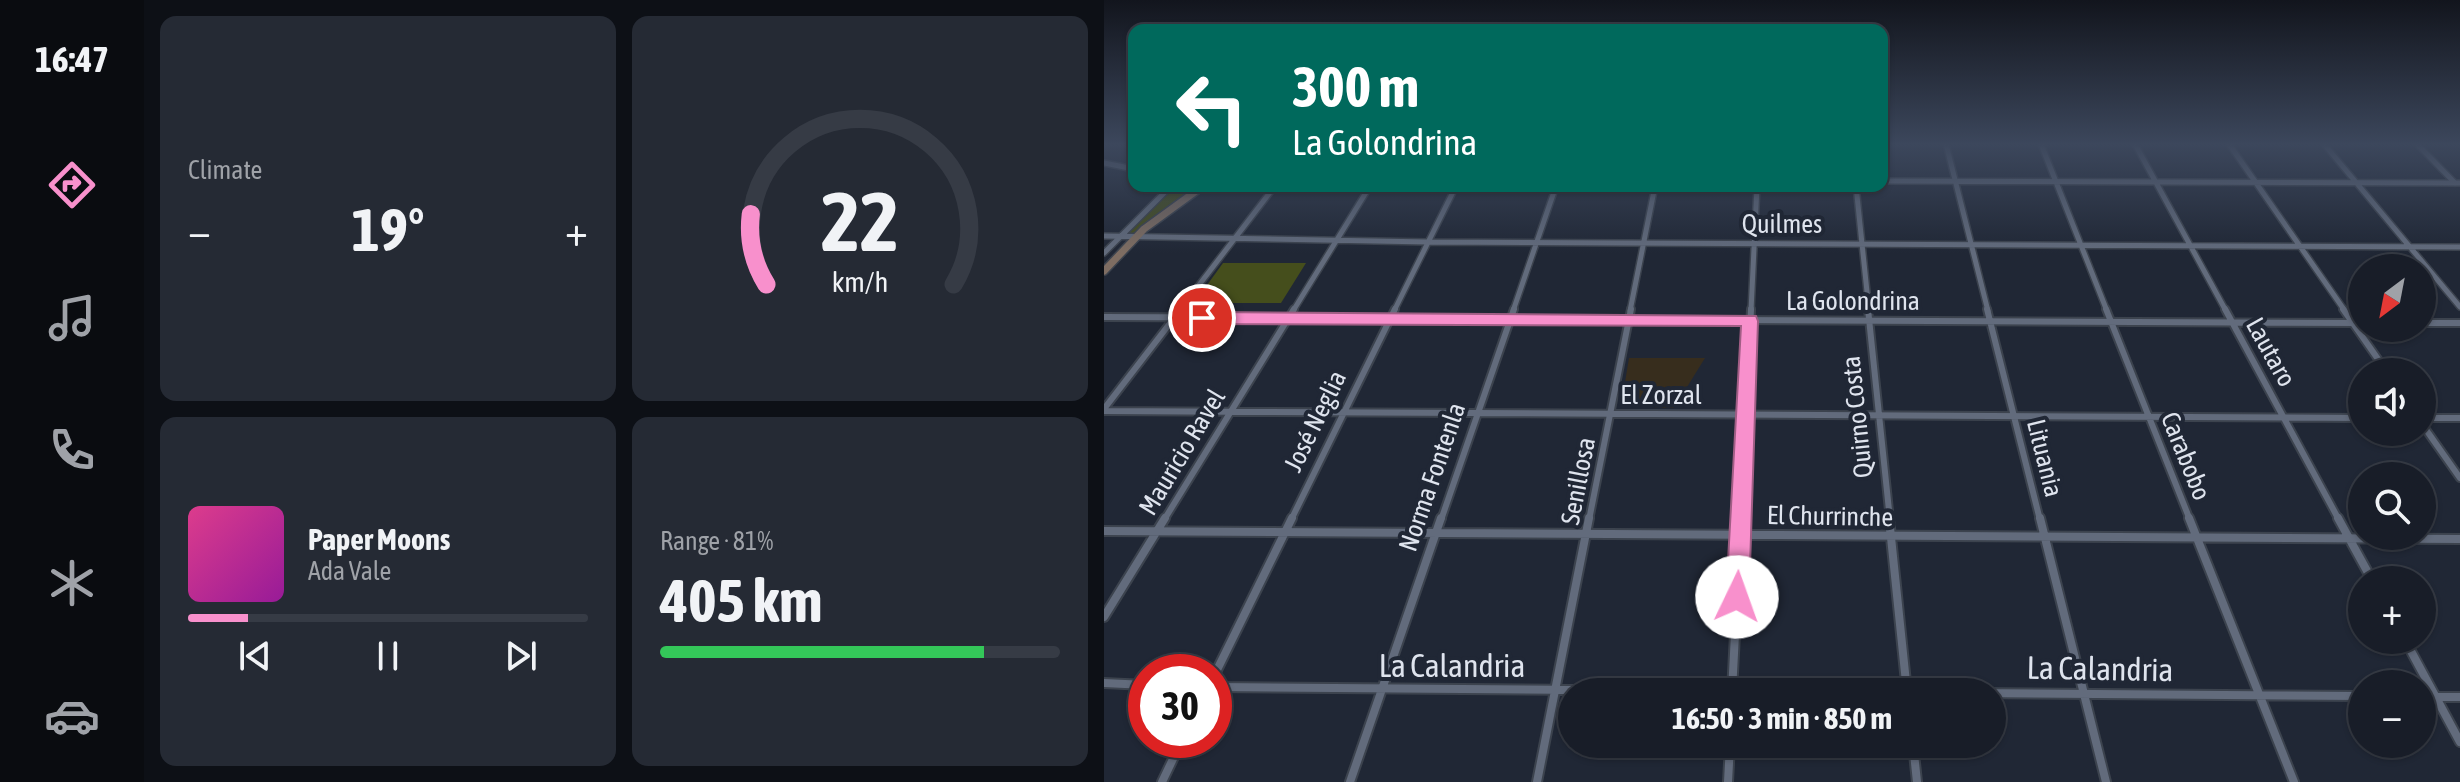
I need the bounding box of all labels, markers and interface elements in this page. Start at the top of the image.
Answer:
text: 16:47 [35,38,109,80]
text: 300 m [1292,55,1419,119]
icon: left [1160,56,1264,160]
text: La Golondrina [1292,121,1477,163]
text: Climate [188,155,262,185]
icon: directions [44,157,100,213]
text: 22 [821,172,899,268]
text: 19° [352,195,424,264]
text: − [188,205,211,255]
text: + [565,205,588,255]
street label: Quilmes [1742,209,1822,239]
north arrow [2348,254,2436,342]
map controls [2348,254,2436,758]
text: km/h [832,265,888,298]
pin [1168,284,1236,352]
street label: La Golondrina [1786,286,1920,316]
icon: music [44,290,100,346]
icon: arrive [1180,296,1224,340]
street label: Lautaro [2240,312,2302,392]
street label: Quirno Costa [1836,355,1878,479]
button: sound [2348,358,2436,446]
street label: José Neglia [1278,366,1352,476]
street label: El Zorzal [1620,380,1702,410]
street label: Mauricio Ravel [1133,384,1231,520]
street label: Norma Fontenla [1393,399,1471,555]
street label: Carabobo [2155,408,2217,504]
street label: Lituania [2021,416,2069,500]
icon: phone [44,422,100,478]
street label: Senillosa [1555,435,1601,527]
button: search [2348,462,2436,550]
street label: El Churrinche [1767,500,1893,532]
text: Paper Moons [308,522,450,556]
text: Range · 81% [660,526,773,556]
icon: climate [44,555,100,611]
position arrow [1695,555,1779,639]
text: Ada Vale [308,556,391,586]
text: 405 km [660,566,822,635]
button: + [2348,566,2436,654]
icon: previous [233,634,277,678]
icon: pause [366,634,410,678]
icon: next [499,634,543,678]
street label: La Calandria [1379,647,1525,684]
street label: La Calandria [2026,649,2174,688]
speed limit sign: 30 [1128,654,1232,758]
button: − [2348,670,2436,758]
icon: car [44,688,100,744]
text: 16:50 · 3 min · 850 m [1672,701,1892,735]

